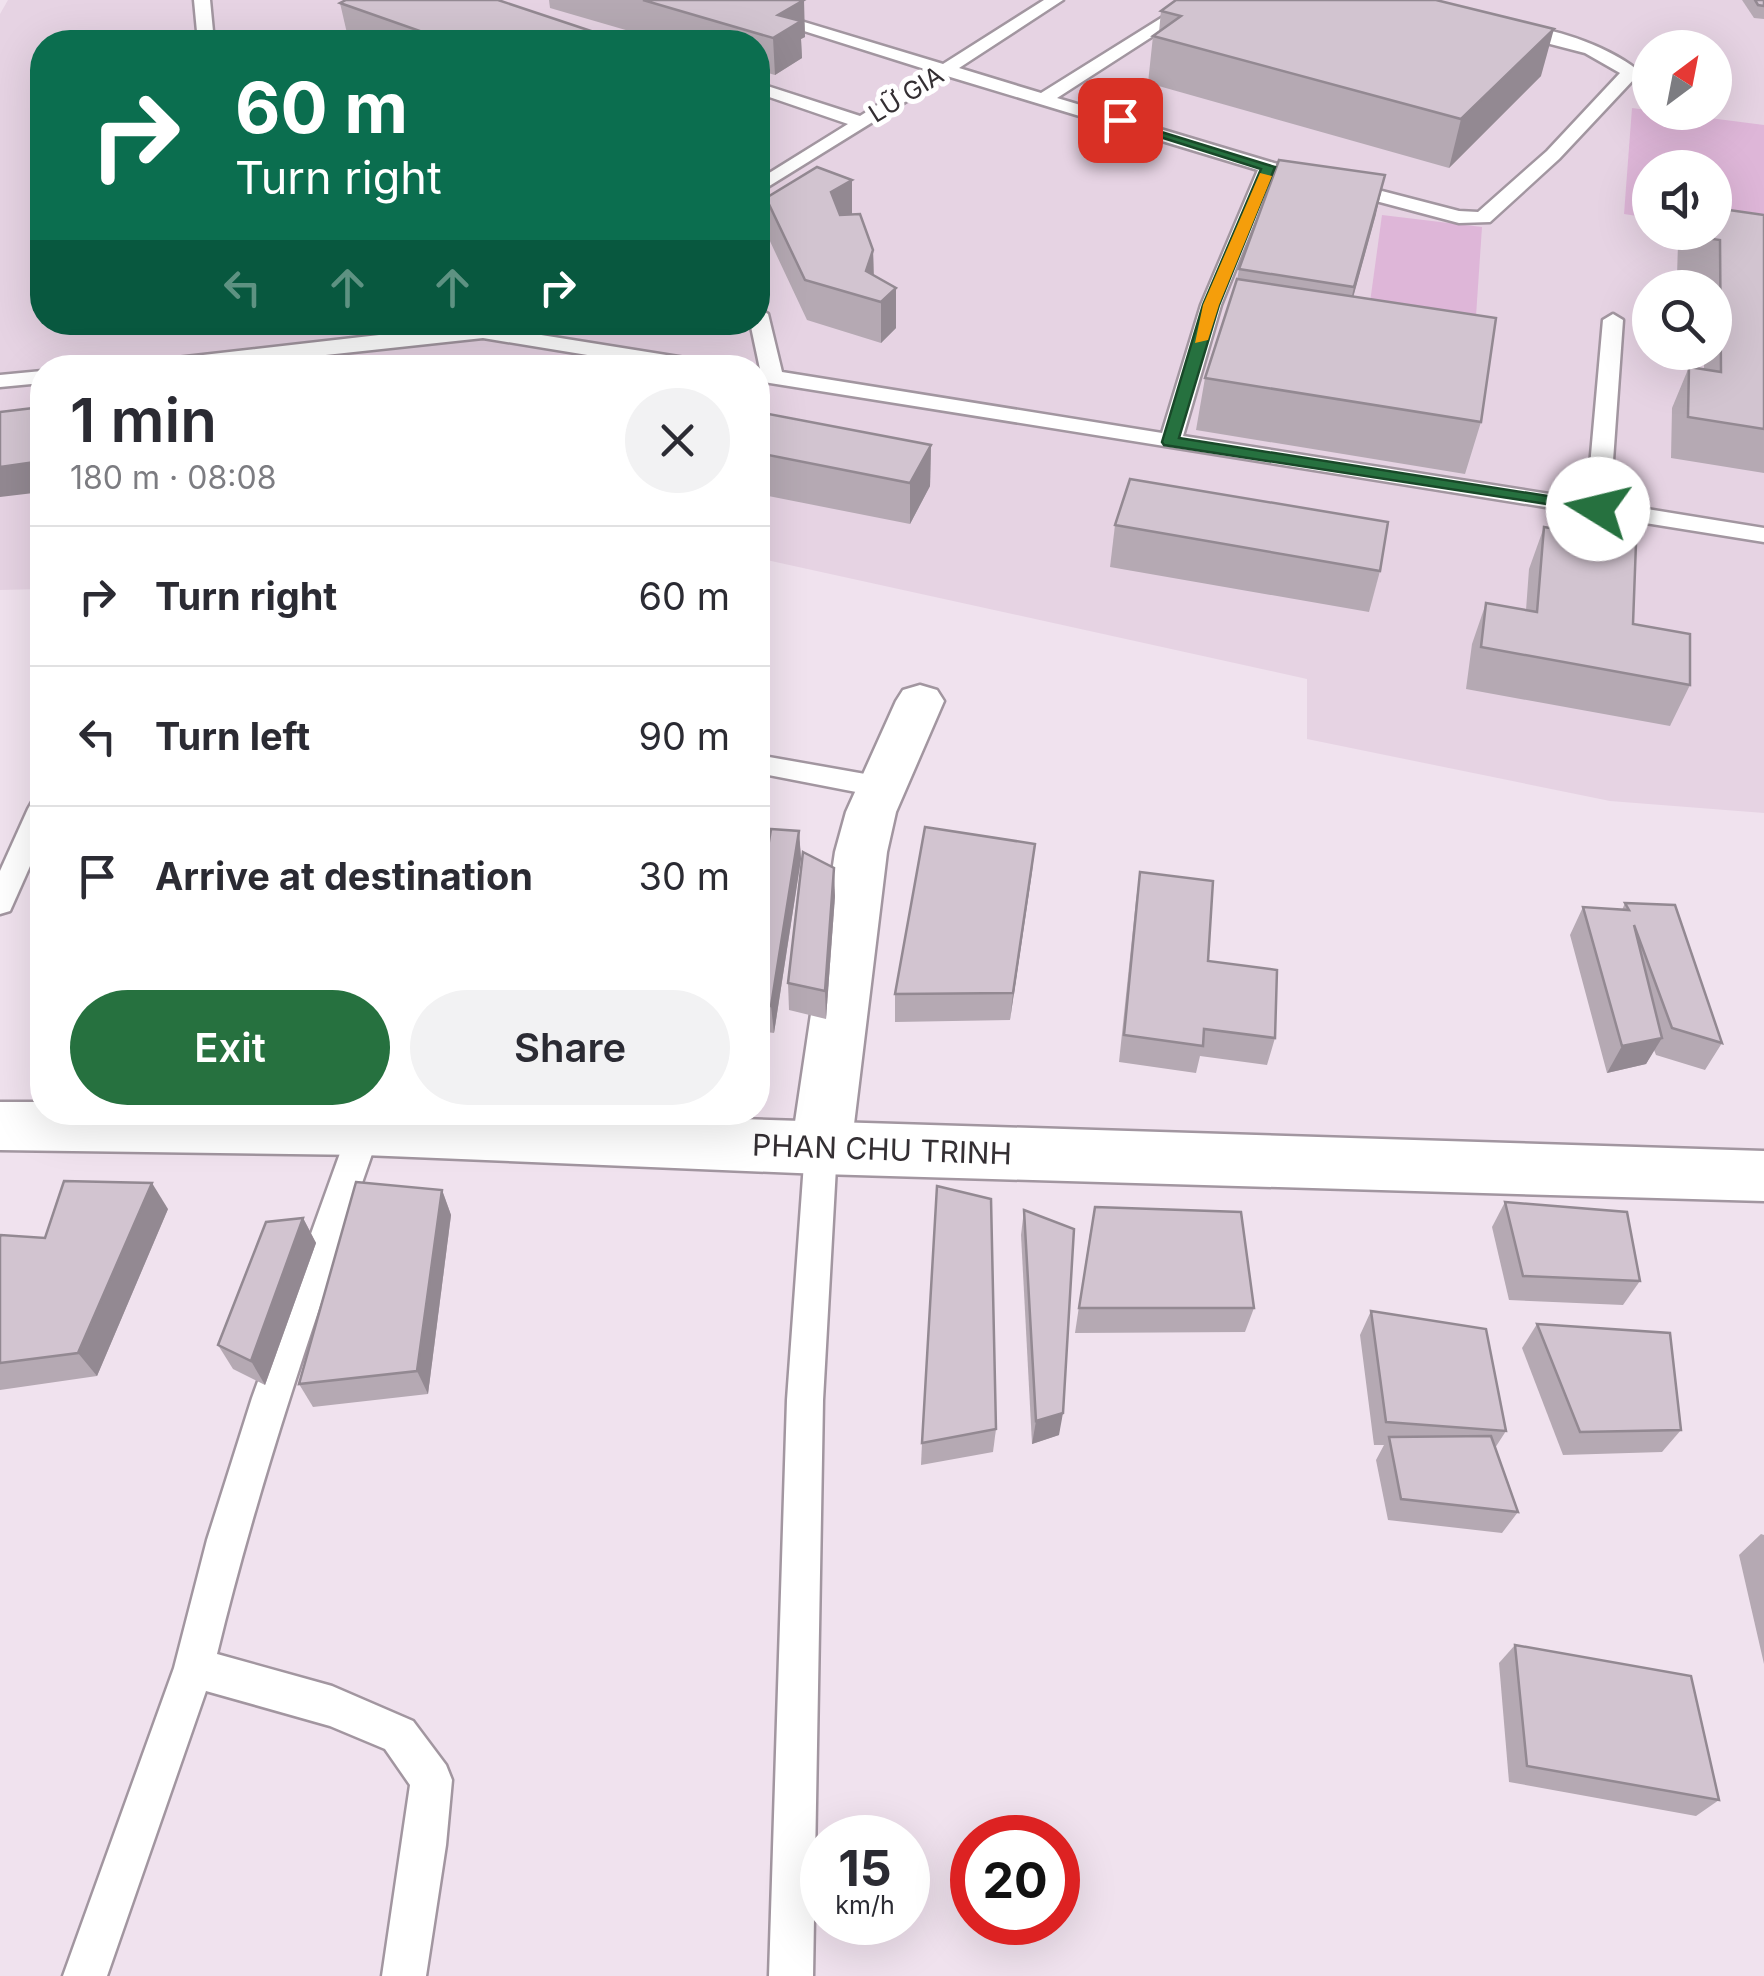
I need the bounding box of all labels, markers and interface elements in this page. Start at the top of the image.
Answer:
north arrow [1632,30,1732,130]
map controls [1632,30,1732,370]
street label: LỮ GIA [863,59,949,129]
text: 60 m [235,65,408,150]
icon: right [70,70,200,200]
pin [1078,78,1163,163]
icon: arrive [1093,93,1148,148]
text: Turn right [235,150,442,205]
button: sound [1632,150,1732,250]
icon: left [215,260,270,315]
icon: ahead [320,260,375,315]
icon: ahead [425,260,480,315]
icon: right [530,260,585,315]
button: search [1632,270,1732,370]
text: 1 min [70,384,217,456]
button: close [625,388,730,493]
position arrow [1546,457,1650,561]
text: 180 m · 08:08 [70,458,276,497]
icon: right [70,569,125,624]
text: Turn right [155,573,337,619]
text: 60 m [638,573,730,619]
icon: left [70,709,125,764]
text: Turn left [155,713,310,759]
text: 90 m [638,713,730,759]
icon: arrive [70,849,125,904]
text: Arrive at destination [155,853,533,899]
text: 30 m [639,853,730,899]
button: Exit [70,990,390,1105]
button: Share [410,990,730,1105]
street label: PHAN CHU TRINH [752,1126,1012,1172]
speed limit sign: 20 [950,1815,1080,1945]
text: 15 [838,1838,892,1898]
text: km/h [835,1890,895,1920]

